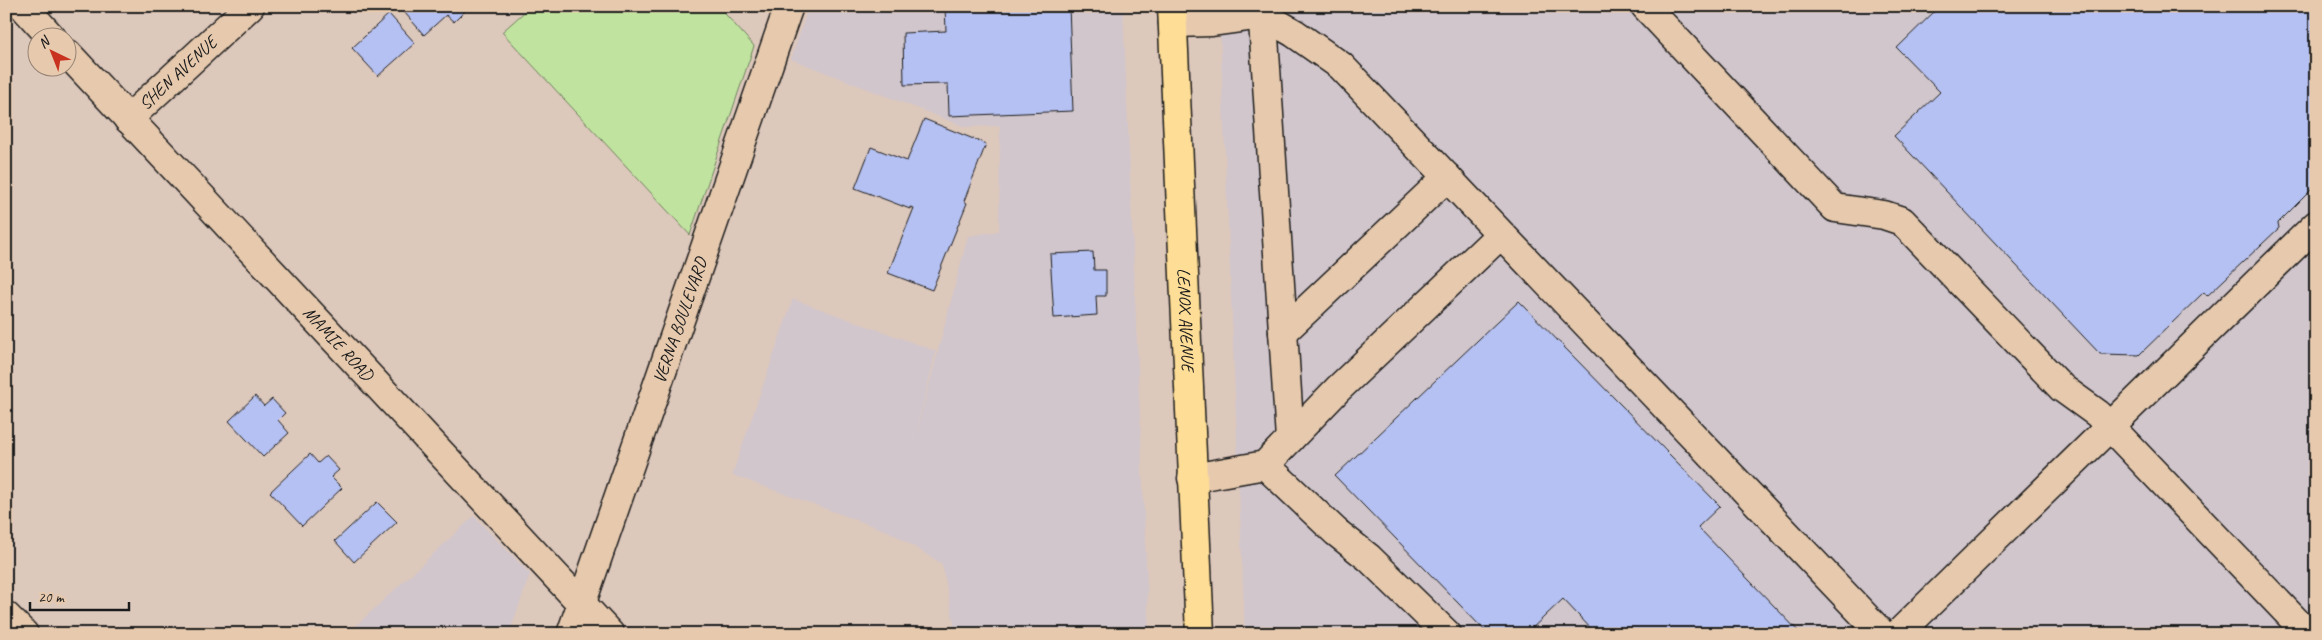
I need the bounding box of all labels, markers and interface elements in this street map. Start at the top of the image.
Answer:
north arrow [28,28,78,78]
street label: SHEN AVENUE [134,30,223,114]
text: N [35,32,54,52]
street label: VERNA BOULEVARD [648,253,712,386]
street label: LENOX AVENUE [1173,267,1199,374]
street label: MAMIE ROAD [299,302,379,386]
scale bar [30,580,129,612]
text: 20 m [38,588,65,607]

